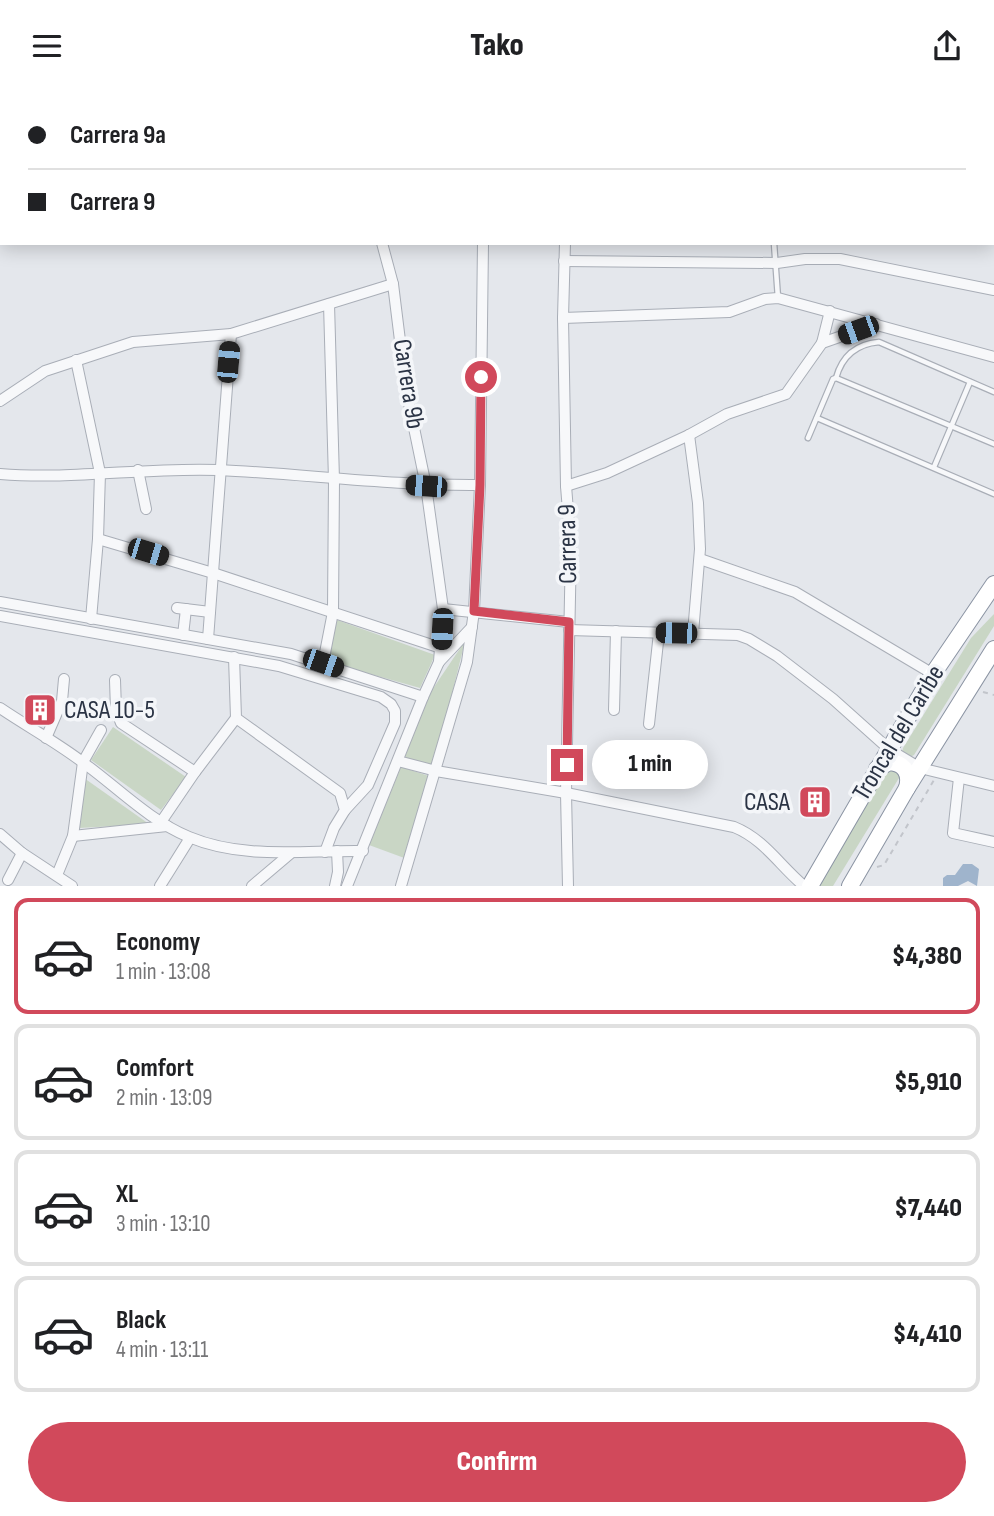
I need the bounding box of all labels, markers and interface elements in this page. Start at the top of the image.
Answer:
text: Tako [470,26,524,65]
icon: menu [28,27,66,65]
icon: share [928,27,966,65]
text: Carrera 9a [70,120,166,151]
text: Carrera 9 [70,187,155,218]
car [835,313,882,347]
street label: Carrera 9b [386,337,430,431]
car [216,340,241,384]
route start [465,361,497,393]
car [405,474,448,498]
street label: Carrera 9 [552,504,584,584]
car [125,536,172,568]
car [431,607,454,651]
car [655,622,698,644]
car [300,646,347,680]
street label: Troncal del Caribe [846,660,952,806]
building icon: CASA 10-5 [21,691,59,729]
place label: CASA 10-5 [64,695,155,726]
callout: 1 min [592,741,707,789]
route end [551,749,583,781]
text: 1 min [628,750,672,778]
building icon: CASA [796,783,834,821]
place label: CASA [744,787,791,818]
icon: car [32,925,95,988]
text: Economy [116,927,200,958]
text: $4,380 [892,941,962,972]
text: 1 min · 13:08 [116,958,211,986]
icon: car [32,1051,95,1114]
text: Comfort [116,1053,194,1084]
text: $5,910 [894,1067,962,1098]
text: 2 min · 13:09 [116,1084,212,1112]
icon: car [32,1177,95,1240]
text: XL [116,1179,138,1210]
text: $7,440 [894,1193,962,1224]
text: 3 min · 13:10 [116,1210,210,1238]
icon: car [32,1303,95,1366]
text: Black [116,1305,166,1336]
text: $4,410 [893,1319,962,1350]
text: 4 min · 13:11 [116,1336,208,1364]
button: Confirm [28,1422,966,1502]

